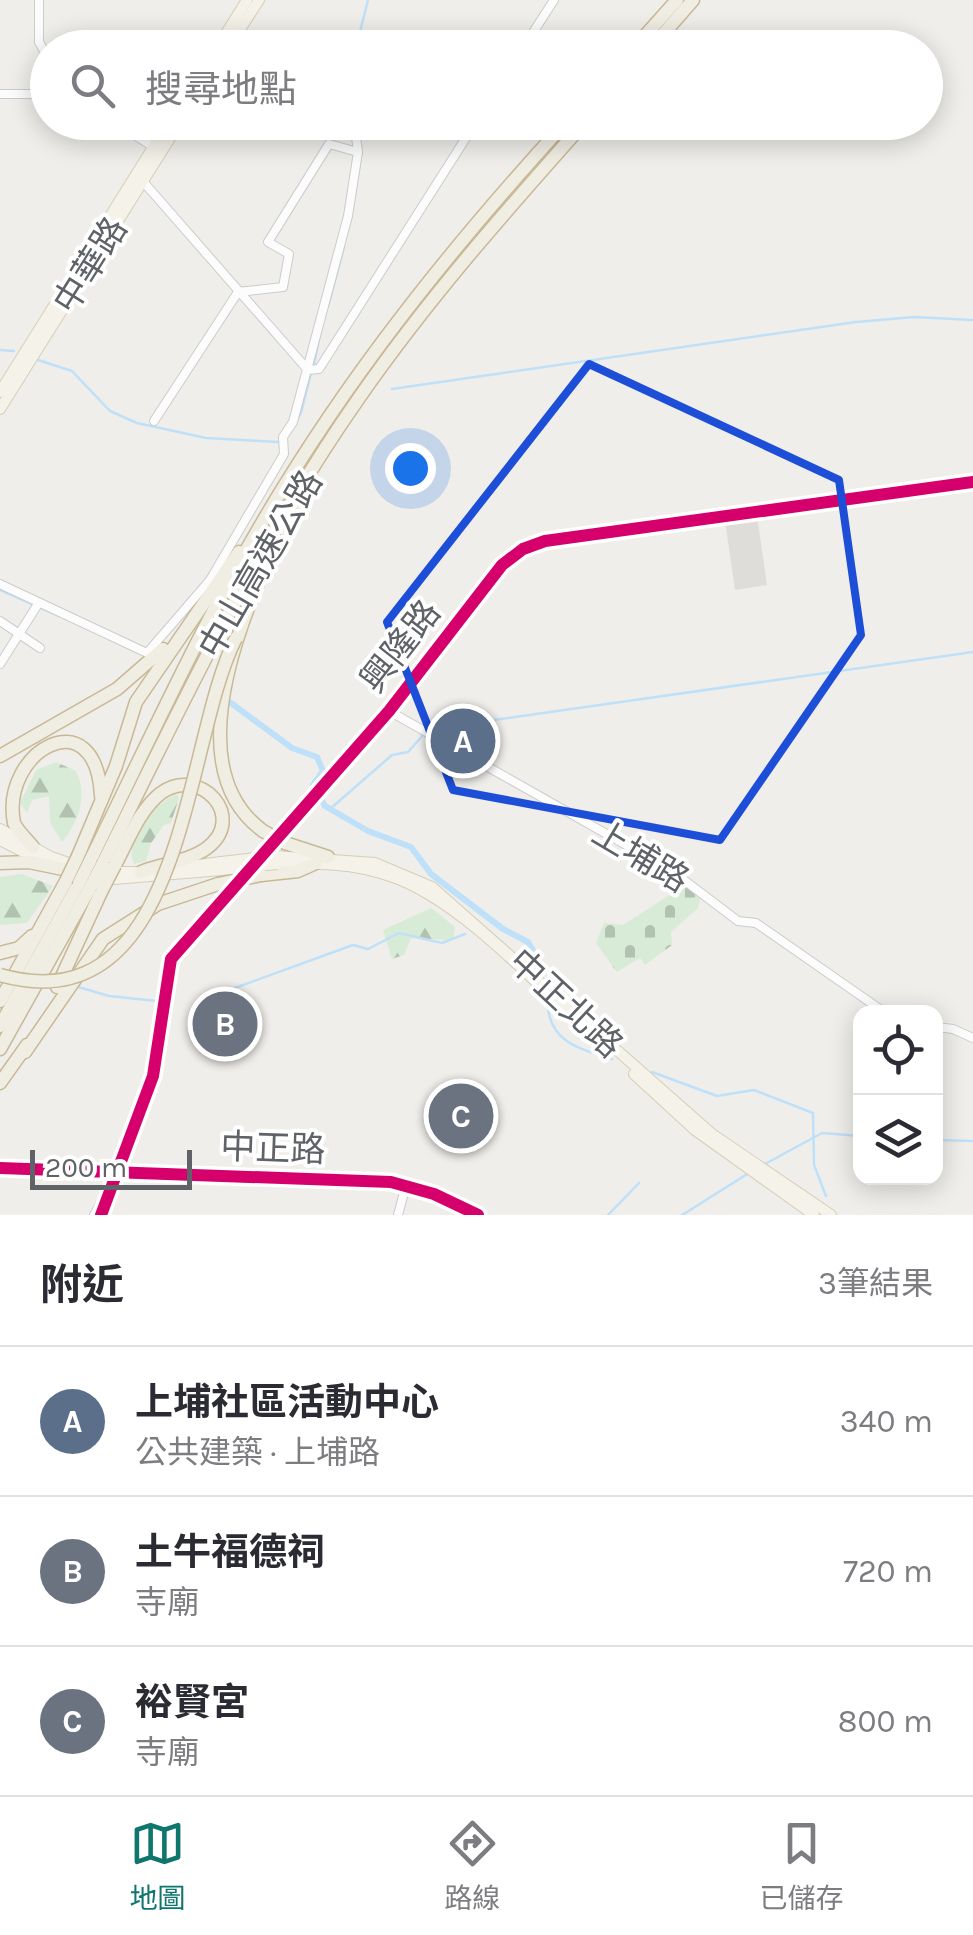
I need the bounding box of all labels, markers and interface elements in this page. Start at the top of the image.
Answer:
search box [30,30,943,140]
icon: search [65,58,120,113]
text: 搜尋地點 [145,67,297,112]
street label: 中華路 [45,210,136,321]
your location [385,443,436,494]
street label: 中山高速公路 [190,463,331,665]
street label: 興隆路 [352,592,449,700]
pin: A [430,704,496,778]
street label: 上埔路 [585,812,696,901]
street label: 中正北路 [500,941,631,1066]
pin: B [192,986,258,1062]
map controls [853,1005,943,1185]
button: locate [853,1005,943,1095]
pin: C [428,1078,494,1154]
button: layers [853,1095,943,1185]
street label: 中正路 [220,1126,326,1171]
scale bar [30,1145,192,1190]
text: 200 m [45,1151,127,1184]
text: 附近 [40,1260,124,1310]
text: 3筆結果 [818,1265,933,1302]
text: 上埔社區活動中心 [135,1380,439,1425]
text: A [62,1403,83,1440]
text: 340 m [840,1403,933,1440]
text: 公共建築 · 上埔路 [135,1434,380,1471]
text: 土牛福德祠 [135,1530,325,1575]
text: B [62,1553,83,1590]
text: 720 m [843,1553,933,1590]
text: 寺廟 [135,1584,199,1621]
text: 裕賢宮 [135,1680,249,1725]
text: C [62,1703,83,1740]
text: 800 m [838,1703,933,1740]
text: 寺廟 [135,1734,199,1771]
tab: 地圖 [129,1816,186,1916]
tab: 路線 [444,1816,501,1916]
tab: 已儲存 [759,1816,844,1916]

